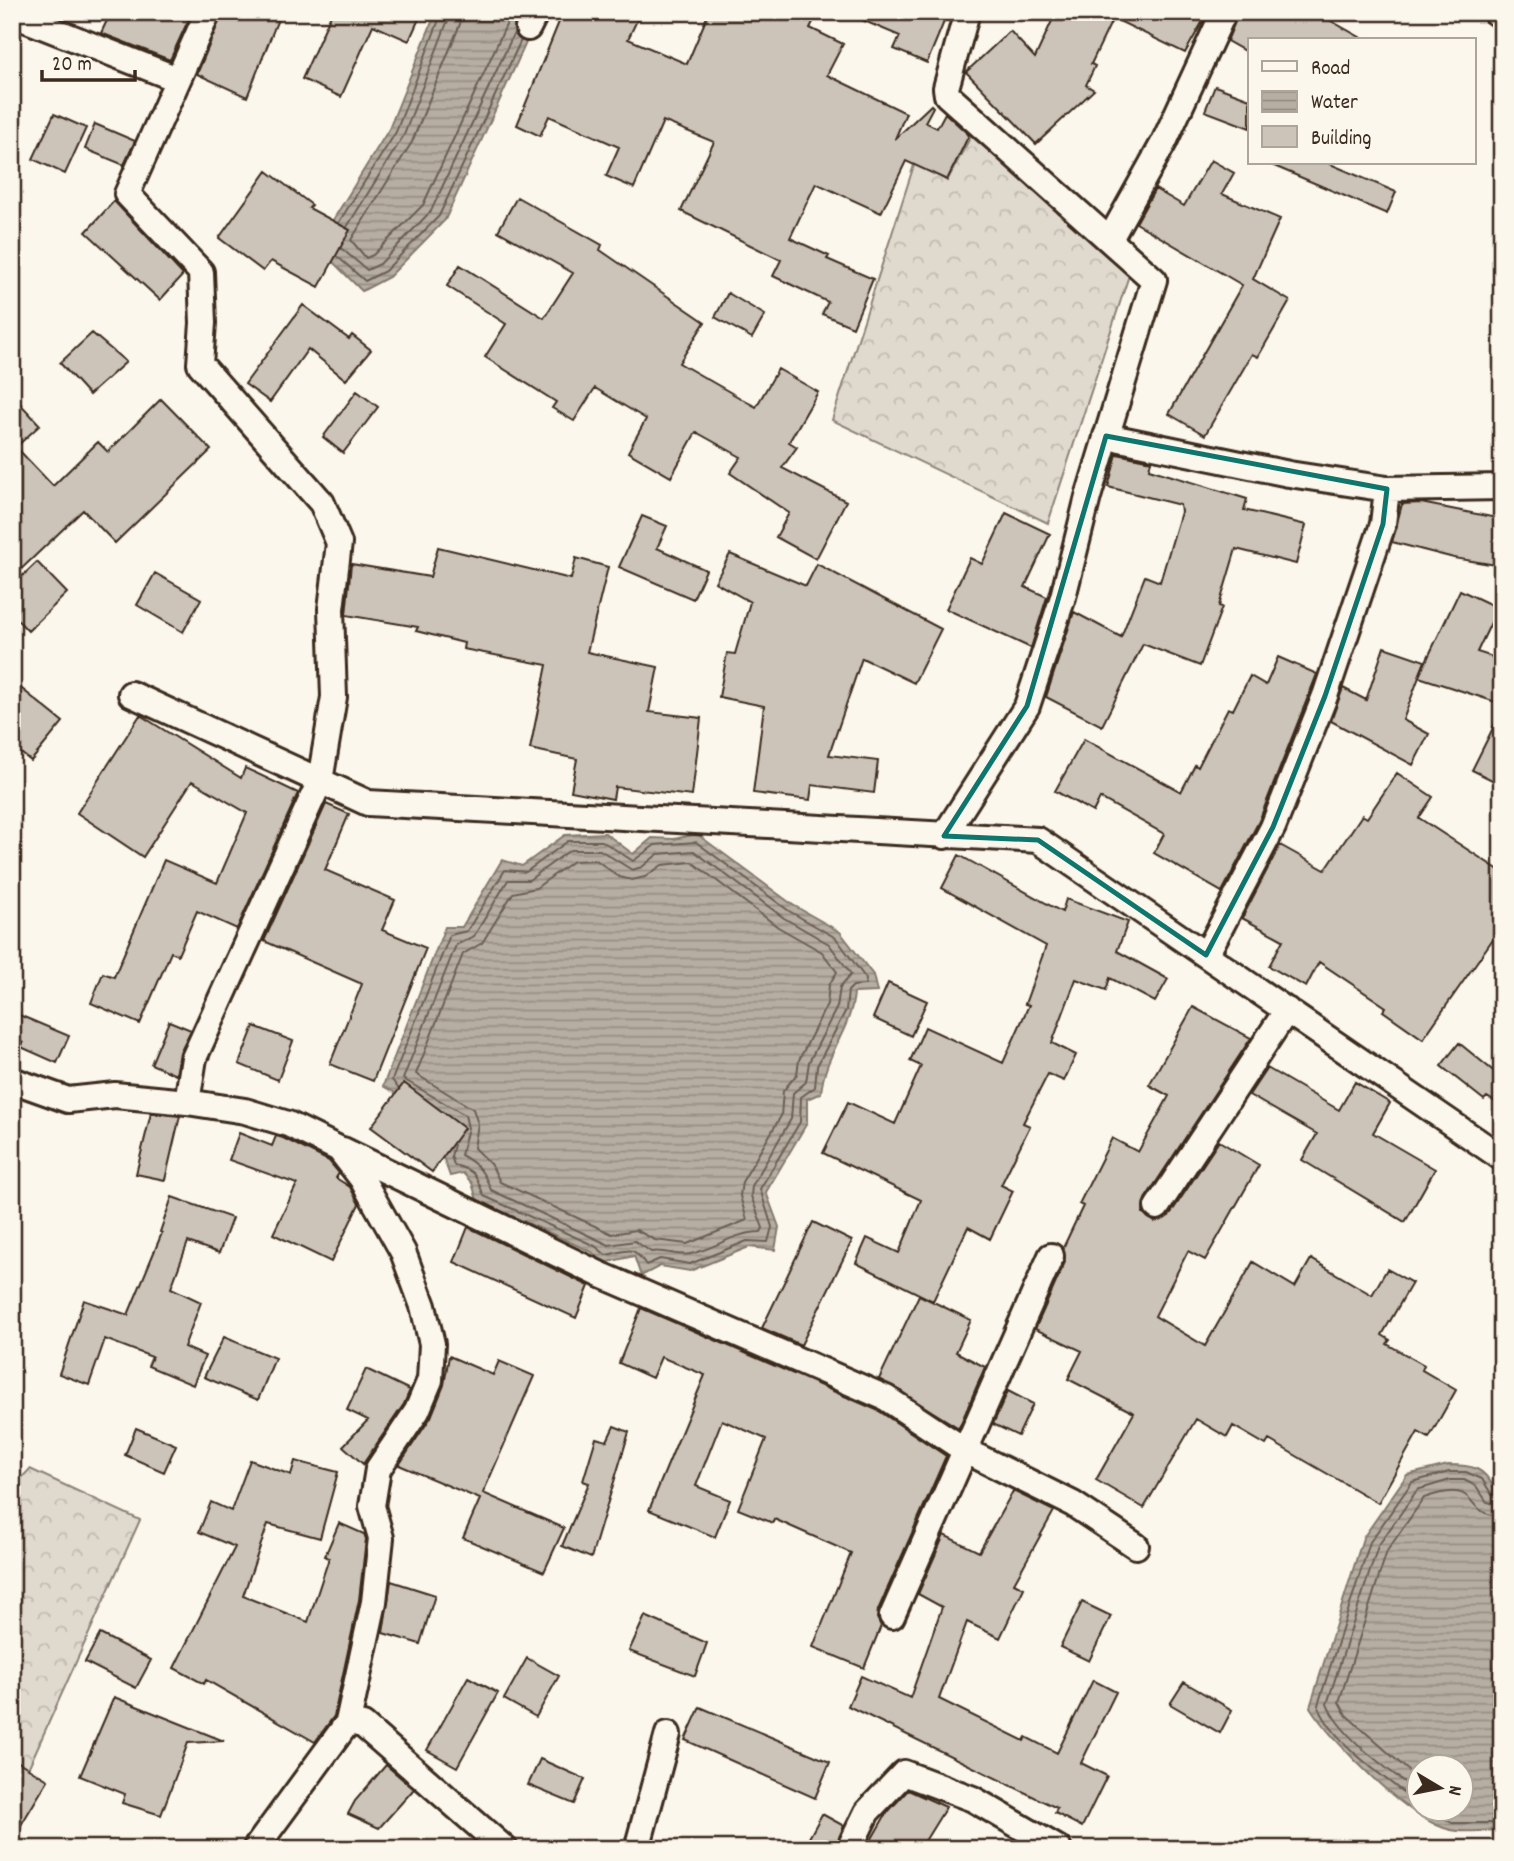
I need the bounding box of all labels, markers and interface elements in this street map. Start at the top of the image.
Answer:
scale bar [42,38,135,82]
legend [1248,38,1476,164]
text: 20 m [52,51,92,81]
text: Road [1311,55,1350,85]
text: Water [1311,89,1358,119]
text: Building [1311,125,1371,155]
north arrow [1406,1752,1476,1822]
text: N [1439,1783,1467,1797]

